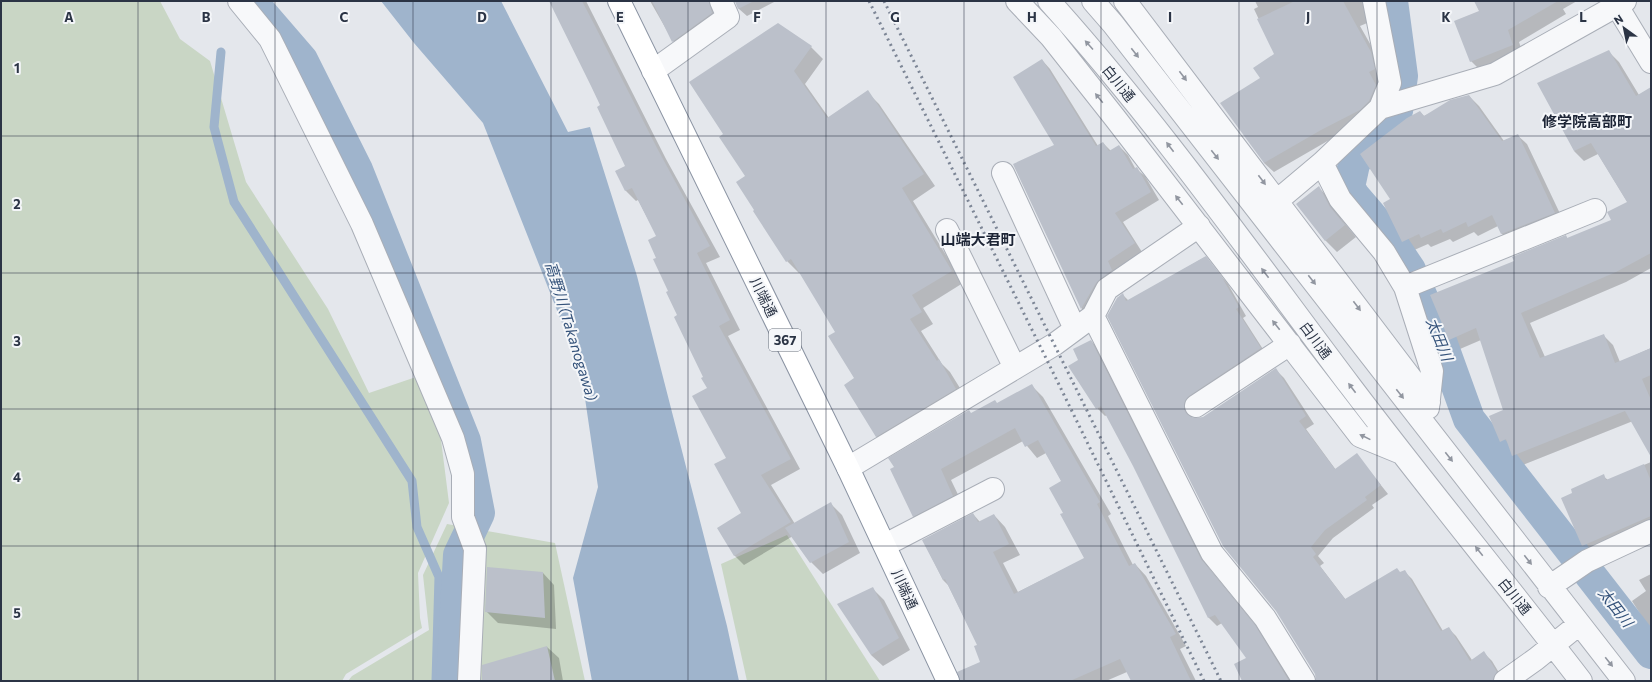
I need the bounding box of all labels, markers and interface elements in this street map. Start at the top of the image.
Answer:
north arrow [1604,8,1644,48]
text: A [64,9,74,25]
text: B [202,9,211,25]
text: C [340,9,349,25]
text: D [477,9,487,25]
text: E [616,9,624,25]
text: F [753,9,761,25]
text: G [890,9,900,25]
text: H [1027,9,1037,25]
text: I [1168,9,1172,25]
text: J [1306,9,1310,25]
text: K [1441,9,1451,25]
text: L [1579,9,1587,25]
text: N [1611,11,1625,27]
one-way arrow [1084,40,1093,51]
one-way arrow [1131,47,1139,58]
text: 1 [14,60,20,76]
street label: 白川通 [1099,61,1139,105]
one-way arrow [1179,71,1187,82]
one-way arrow [1094,92,1103,103]
district label: 修学院高部町 [1542,112,1632,130]
one-way arrow [1166,142,1174,152]
one-way arrow [1210,150,1219,161]
one-way arrow [1258,174,1266,185]
one-way arrow [1175,195,1183,206]
text: 2 [13,196,21,212]
district label: 山端大君町 [940,230,1016,248]
water label: 高野川 (Takanogawa) [542,259,602,403]
one-way arrow [1261,267,1269,278]
street label: 川端通 [747,274,781,320]
one-way arrow [1307,275,1316,286]
one-way arrow [1353,300,1361,311]
water label: 太田川 [1423,315,1458,365]
street label: 白川通 [1297,318,1335,362]
one-way arrow [1271,320,1280,331]
road number: 367 [769,329,801,351]
text: 3 [13,333,21,349]
one-way arrow [1348,382,1356,393]
one-way arrow [1396,389,1404,400]
one-way arrow [1359,434,1371,440]
one-way arrow [1444,452,1453,463]
text: 4 [13,469,21,485]
one-way arrow [1475,546,1484,557]
one-way arrow [1524,555,1532,566]
street label: 川端通 [888,566,922,612]
street label: 白川通 [1495,574,1535,618]
water label: 太田川 [1595,584,1638,632]
text: 5 [13,605,21,621]
one-way arrow [1604,657,1613,668]

